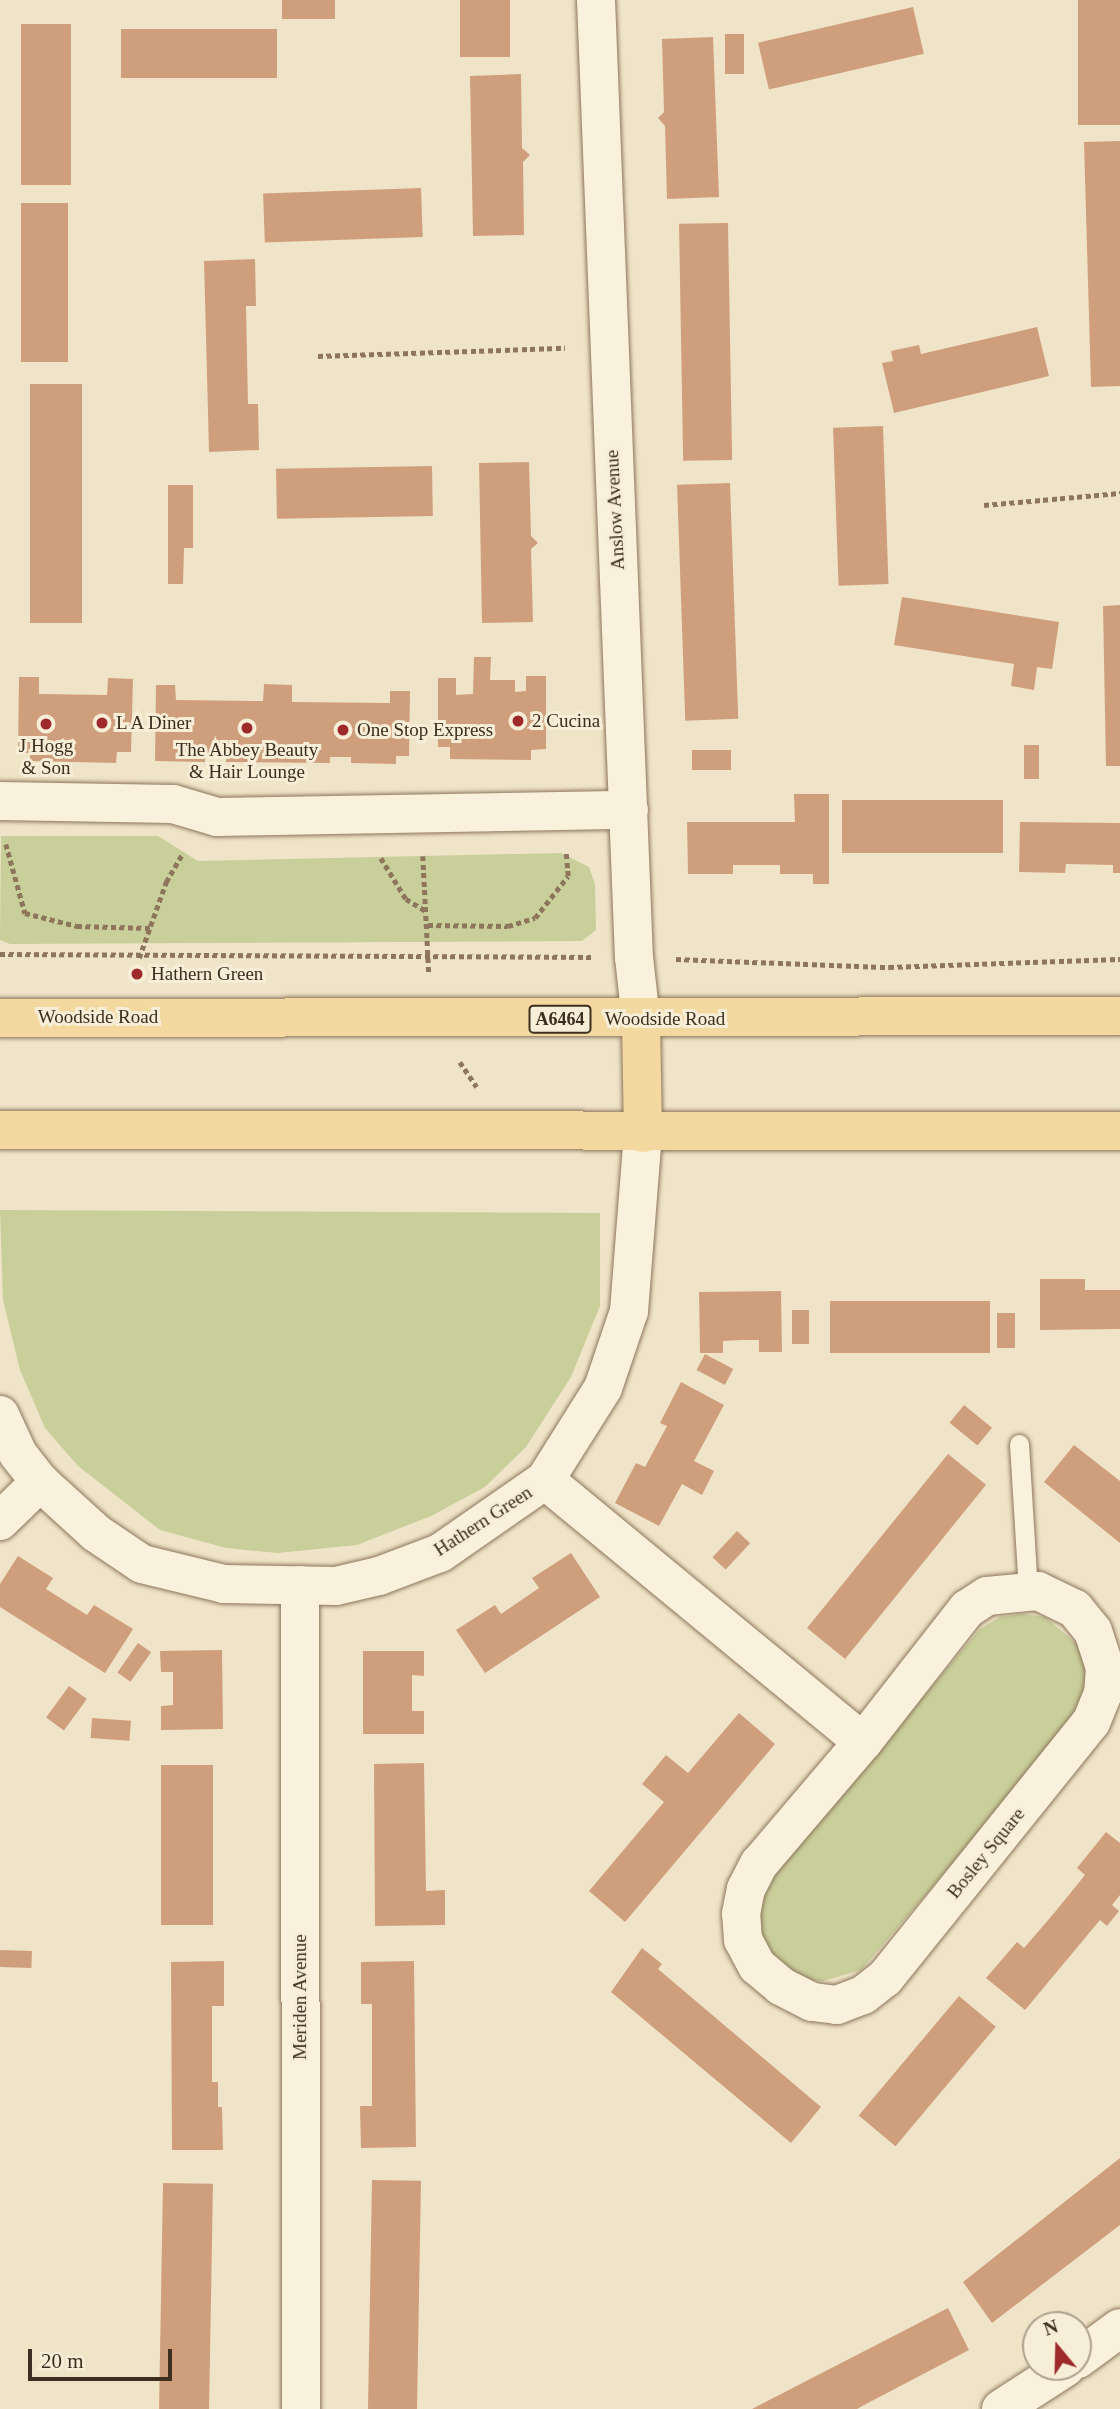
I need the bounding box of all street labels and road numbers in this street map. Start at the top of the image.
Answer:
street label: Anslow Avenue [600,449,630,571]
road number: A6464 [528,1004,592,1034]
street label: Woodside Road [38,1006,158,1028]
street label: Woodside Road [605,1008,725,1030]
street label: Hathern Green [430,1481,536,1561]
street label: Bosley Square [942,1803,1030,1903]
street label: Meriden Avenue [289,1934,311,2060]

